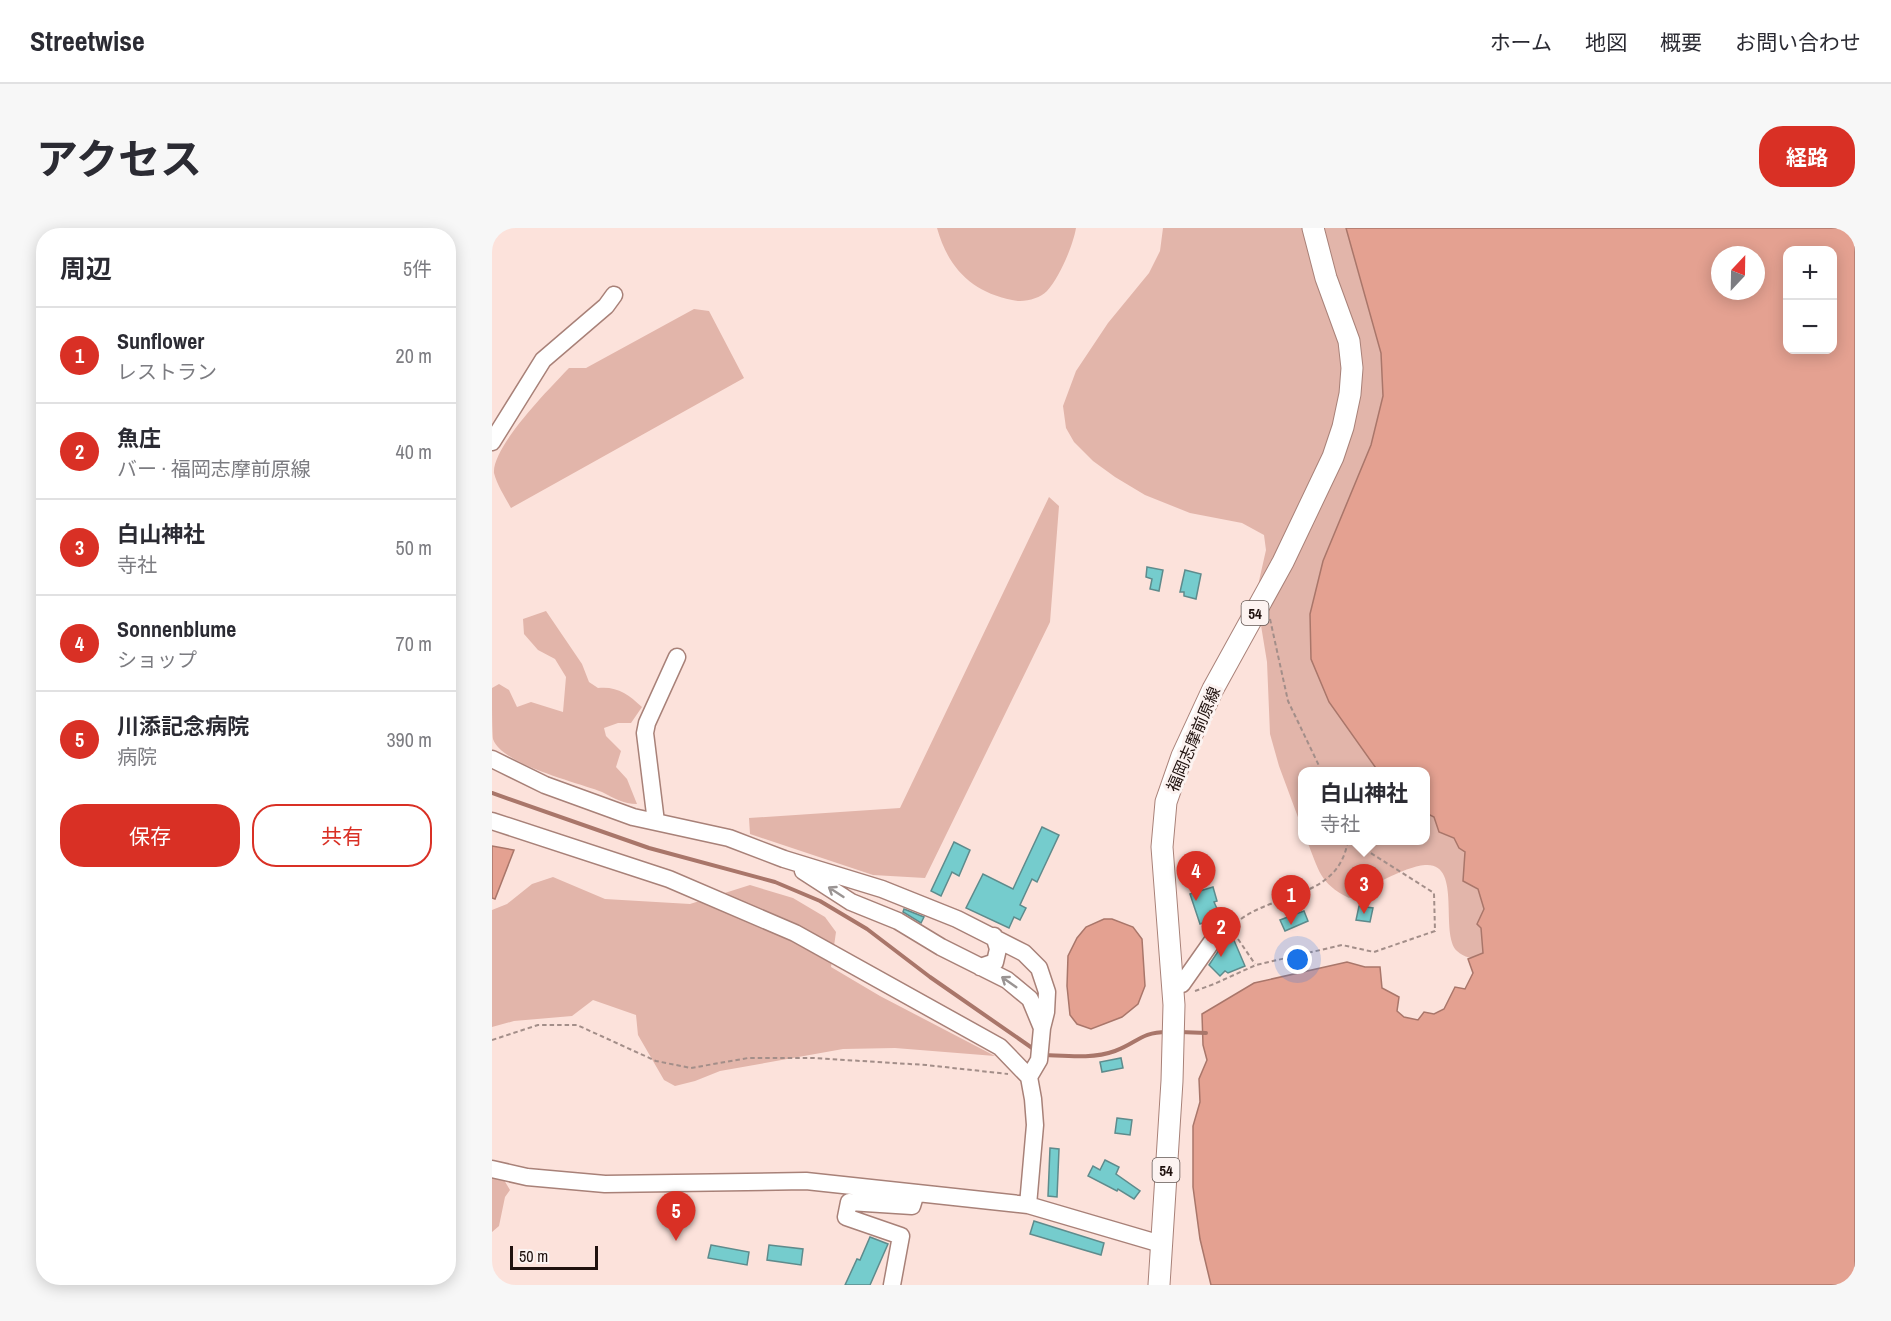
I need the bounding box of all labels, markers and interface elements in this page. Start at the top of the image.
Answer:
text: Streetwise [30,22,145,60]
text: ホーム [1490,28,1552,57]
text: 地図 [1585,28,1627,57]
text: 概要 [1660,28,1702,57]
text: お問い合わせ [1735,28,1861,57]
button: 経路 [1759,126,1855,187]
text: アクセス [36,131,202,187]
north arrow [1711,246,1765,300]
map controls [1783,246,1837,354]
button: + [1783,246,1837,300]
text: 周辺 [60,251,112,286]
text: 5件 [403,255,432,282]
button: − [1783,300,1837,354]
text: Sunflower [117,326,204,356]
text: 1 [75,342,84,369]
text: 20 m [396,342,432,369]
text: レストラン [117,358,217,385]
text: 魚庄 [117,423,161,453]
text: 2 [75,438,84,465]
text: 40 m [396,438,432,465]
text: バー · 福岡志摩前原線 [117,455,311,482]
text: 白山神社 [117,519,205,549]
text: 3 [75,534,84,561]
text: 50 m [396,534,432,561]
text: 寺社 [117,551,157,578]
road number: 54 [1242,601,1269,625]
text: Sonnenblume [117,614,236,644]
text: 4 [75,630,84,657]
text: 70 m [396,630,432,657]
text: ショップ [117,646,197,673]
street label: 福岡志摩前原線 [1161,683,1225,795]
text: 川添記念病院 [117,711,249,741]
text: 5 [75,726,84,753]
text: 390 m [386,726,432,753]
text: 病院 [117,743,157,770]
popup [1298,767,1430,845]
text: 白山神社 [1320,778,1408,808]
button: 保存 [60,804,240,867]
button: 共有 [252,804,432,867]
text: 寺社 [1320,810,1360,837]
pin: 4 [1176,852,1216,901]
pin: 3 [1344,864,1384,914]
pin: 1 [1272,876,1310,925]
one-way arrow [828,886,845,898]
pin: 2 [1202,908,1240,957]
your location [1283,945,1312,974]
one-way arrow [1001,976,1017,988]
road number: 54 [1152,1158,1180,1182]
pin: 5 [656,1192,696,1241]
scale bar [510,1243,598,1270]
text: 50 m [519,1245,548,1267]

